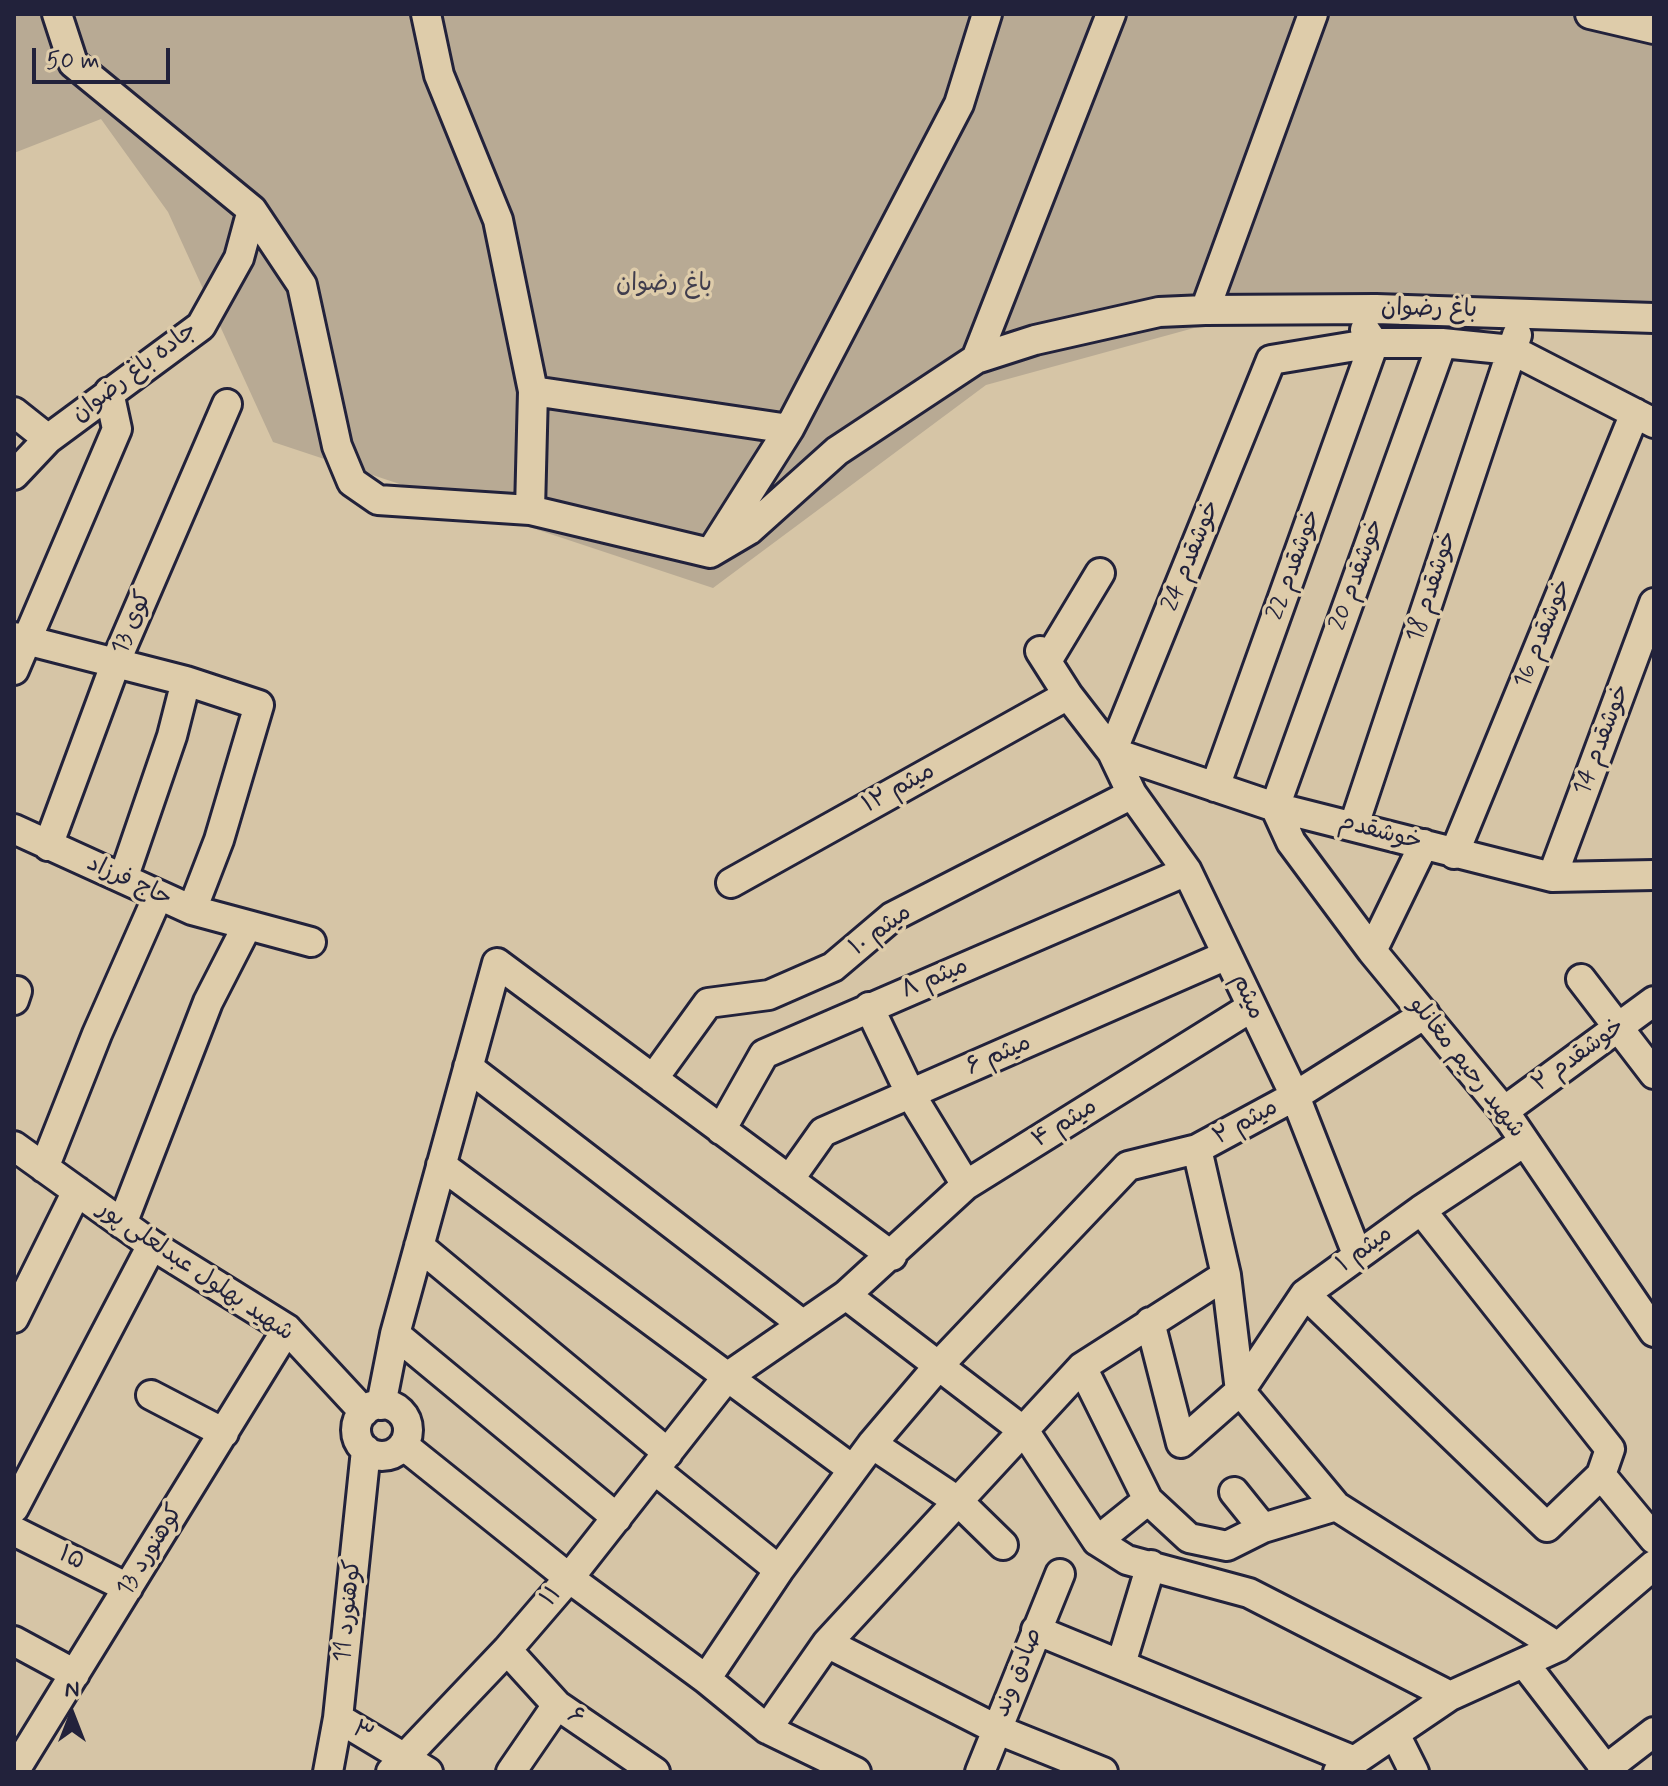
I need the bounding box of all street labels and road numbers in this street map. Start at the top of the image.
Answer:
street label: باغ رضوان [1381,295,1477,325]
street label: جاده باغ رضوان [67,317,203,429]
street label: خوشقدم 24 [1157,496,1227,616]
street label: خوشقدم 22 [1262,506,1328,624]
street label: خوشقدم 20 [1325,515,1391,635]
street label: خوشقدم 18 [1402,528,1464,646]
street label: خوشقدم 16 [1509,575,1579,693]
street label: کوی 13 [107,587,159,659]
street label: خوشقدم 14 [1569,681,1637,799]
street label: ۱۲ میثم [858,757,940,821]
street label: خوشقدم [1335,808,1425,858]
street label: حاج فرزاد [82,850,176,914]
street label: ۱۰ میثم [844,899,918,963]
street label: ۸ میثم [897,952,973,1006]
street label: میثم [1224,970,1270,1024]
street label: شهید رحیم مغانلو [1402,992,1530,1144]
street label: ۲ خوشقدم [1527,1013,1631,1099]
street label: ۶ میثم [962,1029,1036,1083]
street label: ۴ میثم [1027,1093,1103,1155]
street label: ۲ میثم [1209,1094,1283,1152]
street label: شهید بهلول عبدلعلی پور [91,1196,299,1348]
street label: ۱ میثم [1331,1220,1399,1280]
street label: کوهنورد 13 [112,1500,190,1602]
street label: ۱۵ [53,1541,89,1577]
street label: کوهنورد 11 [329,1558,369,1664]
street label: ۱۱ [535,1581,569,1613]
street label: صادق وند [988,1624,1050,1722]
street label: ۶ [561,1702,589,1734]
street label: ۳ [346,1716,378,1750]

